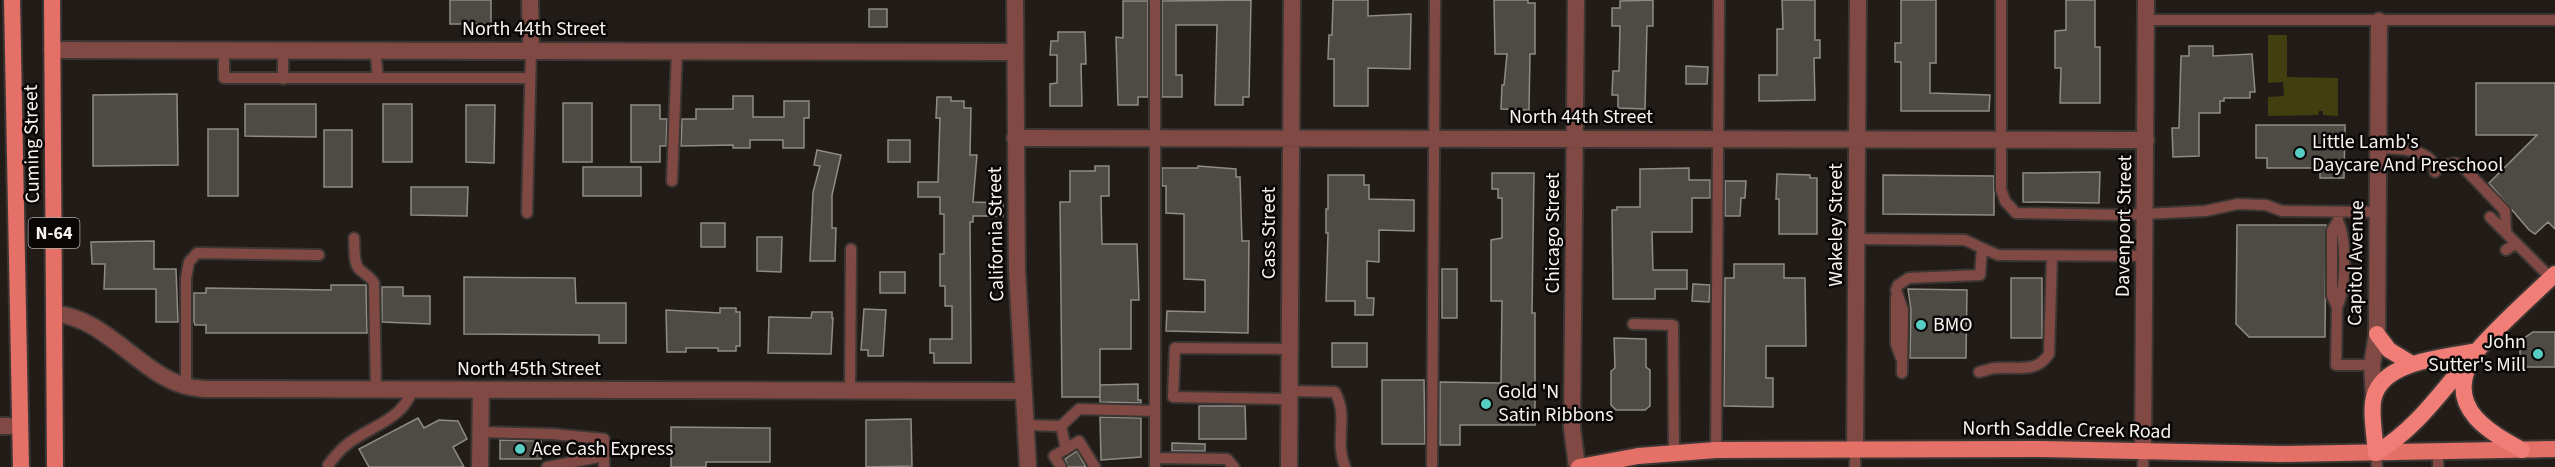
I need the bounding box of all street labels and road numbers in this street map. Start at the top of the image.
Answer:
street label: North 44th Street [462,15,606,43]
street label: Cuming Street [17,84,47,204]
street label: North 44th Street [1509,103,1653,131]
street label: Davenport Street [2109,154,2139,297]
street label: Wakeley Street [1822,163,1850,287]
street label: California Street [981,166,1011,302]
street label: Chicago Street [1539,172,1567,293]
street label: Cass Street [1255,187,1283,279]
street label: Capitol Avenue [2341,200,2371,326]
road number: N-64 [28,218,80,248]
street label: North 45th Street [457,355,601,383]
street label: North Saddle Creek Road [1962,414,2172,446]

